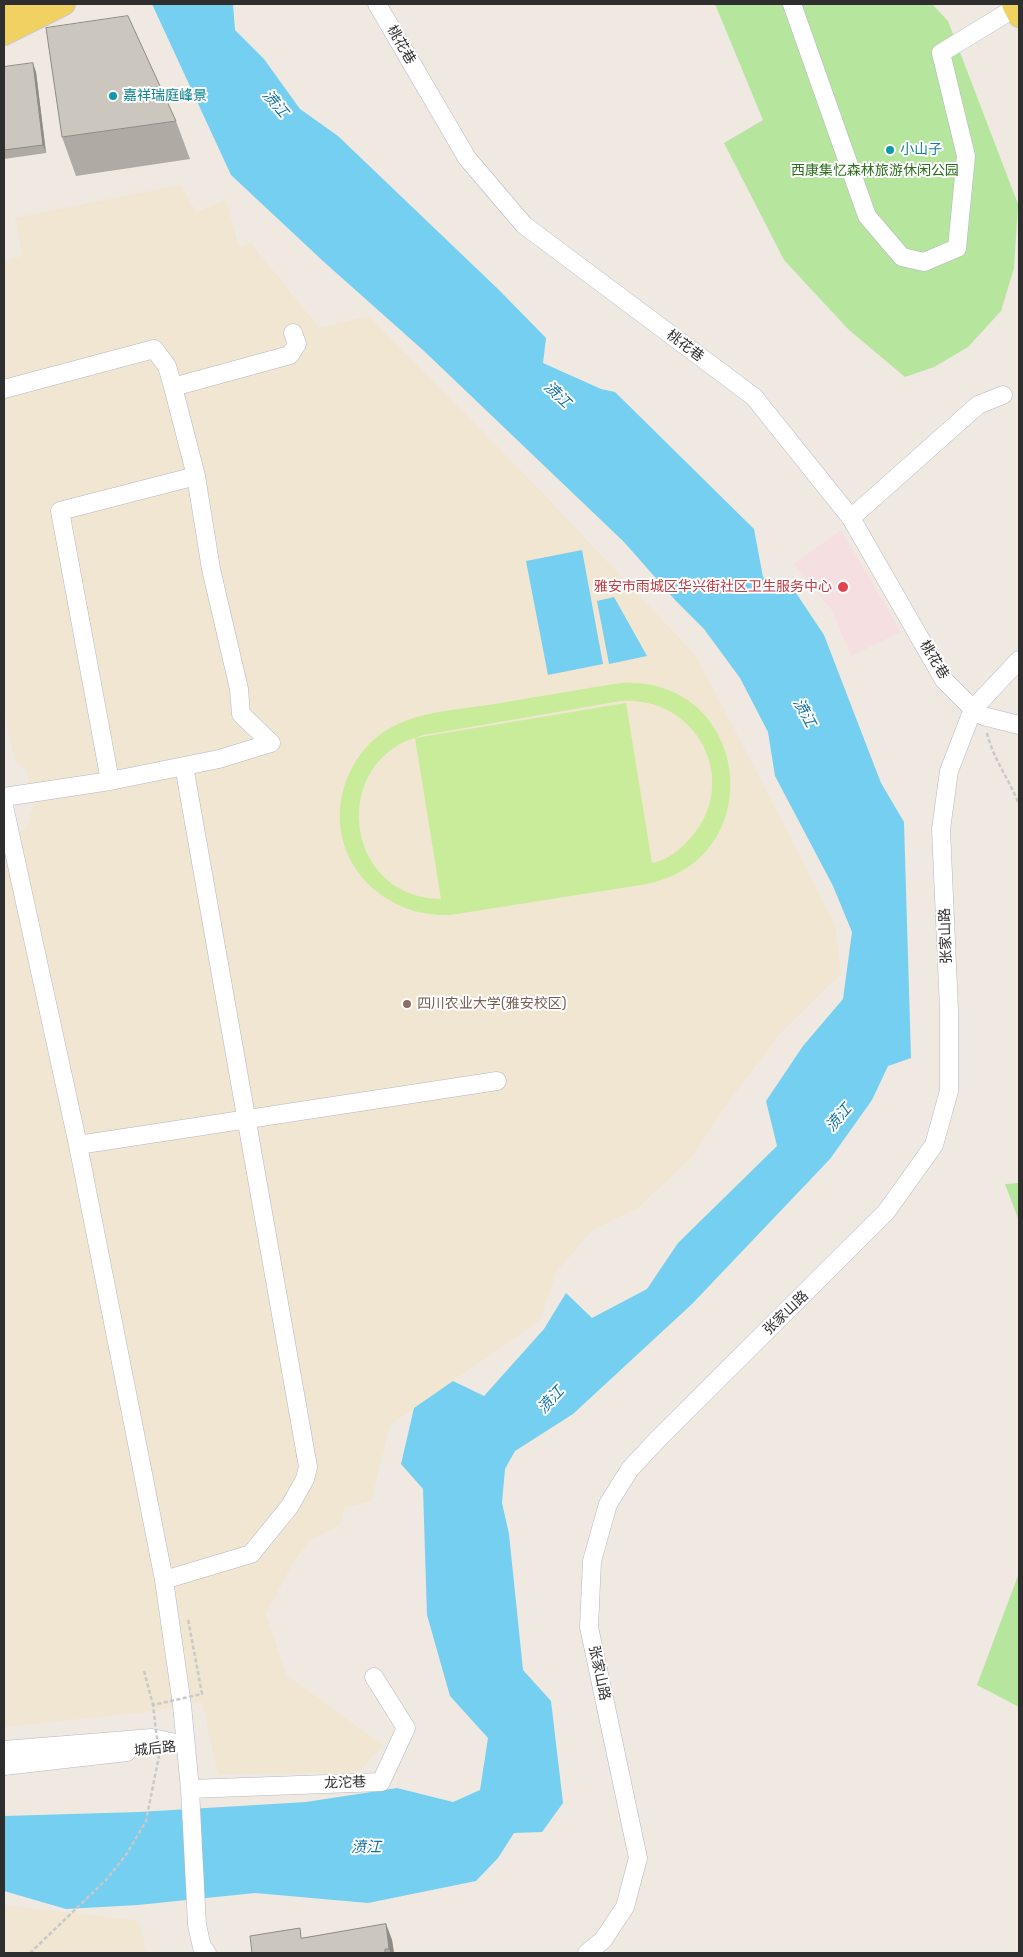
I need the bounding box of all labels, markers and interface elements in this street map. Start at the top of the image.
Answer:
street label: 桃花巷 [383,23,419,67]
water label: 𣸣江 [258,87,292,121]
place label: 嘉祥瑞庭峰景 [123,88,207,104]
marker: 嘉祥瑞庭峰景 [107,90,119,102]
place label: 小山子 [900,142,942,158]
marker: 小山子 [884,144,896,156]
park label: 西康集忆森林旅游休闲公园 [791,163,959,179]
street label: 桃花巷 [663,327,707,365]
water label: 𣸣江 [540,378,574,412]
place label: 雅安市雨城区华兴街社区卫生服务中心 [594,579,832,595]
marker: 雅安市雨城区华兴街社区卫生服务中心 [836,580,850,594]
street label: 桃花巷 [916,638,952,682]
water label: 𣸣江 [789,696,819,730]
street label: 张家山路 [937,908,955,964]
place label: 四川农业大学(雅安校区) [417,996,566,1012]
marker: 四川农业大学(雅安校区) [401,998,413,1010]
water label: 𣸣江 [822,1101,856,1135]
street label: 张家山路 [760,1288,812,1338]
water label: 𣸣江 [534,1383,568,1417]
street label: 张家山路 [585,1644,613,1702]
street label: 城后路 [133,1738,177,1760]
street label: 龙沱巷 [324,1774,366,1792]
water label: 𣸣江 [351,1839,381,1857]

